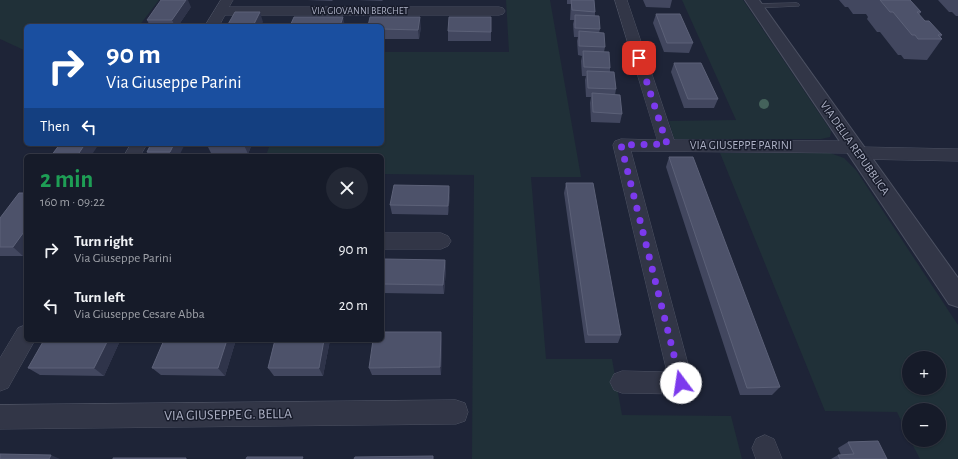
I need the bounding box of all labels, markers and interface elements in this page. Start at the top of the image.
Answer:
street label: VIA GIOVANNI BERCHET [311,6,409,16]
icon: right [40,40,92,92]
text: 90 m [106,41,161,69]
pin [622,41,656,75]
icon: arrive [628,47,650,69]
text: Via Giuseppe Parini [106,74,242,92]
street label: VIA DELLA REPUBBLICA [818,99,892,197]
icon: left [78,116,100,138]
text: Then [40,119,70,134]
street label: VIA GIUSEPPE PARINI [690,139,792,151]
button: close [326,167,368,209]
text: 2 min [40,168,93,192]
text: 160 m · 09:22 [40,196,105,209]
text: Turn right [74,234,133,249]
icon: right [40,239,62,261]
text: 90 m [339,242,368,257]
text: Via Giuseppe Parini [74,252,172,265]
text: Turn left [74,290,125,305]
icon: left [40,295,62,317]
text: 20 m [339,298,368,313]
text: Via Giuseppe Cesare Abba [74,308,205,321]
map controls [902,351,946,447]
button: + [902,351,946,395]
position arrow [660,362,702,404]
button: − [902,403,946,447]
street label: VIA GIUSEPPE G. BELLA [164,407,292,423]

